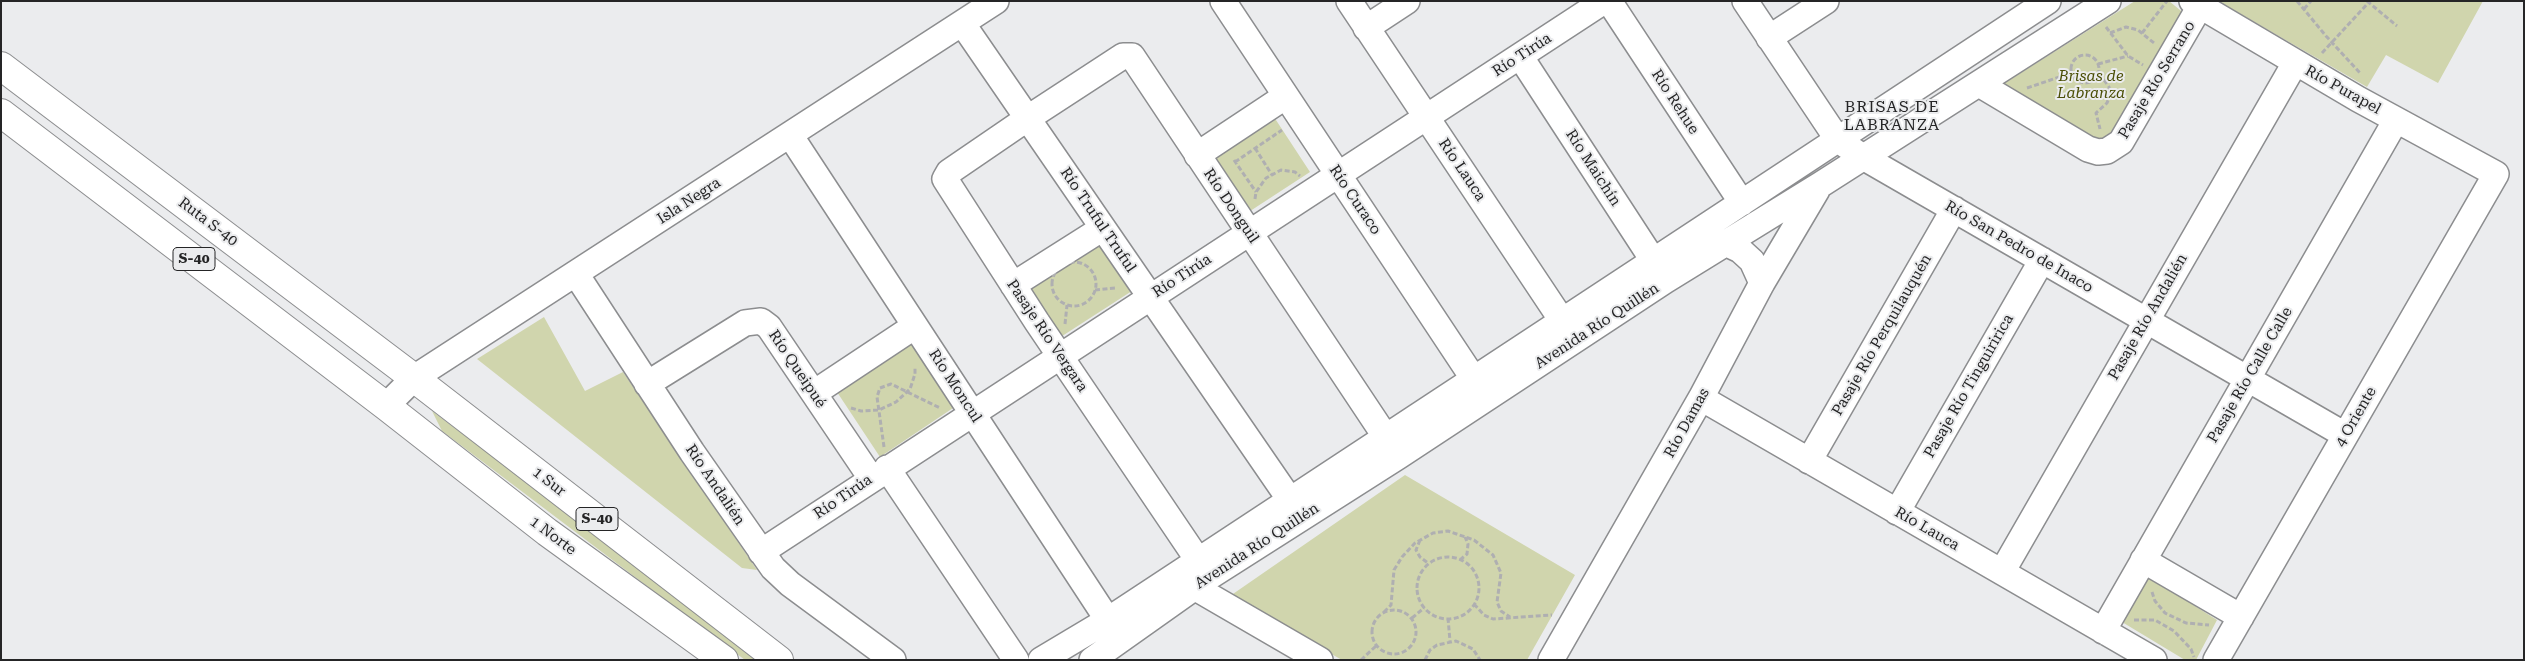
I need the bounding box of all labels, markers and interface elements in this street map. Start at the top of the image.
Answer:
street label: Pasaje Río Serrano [2115,18,2199,142]
street label: Río Tirúa [1489,29,1555,81]
street label: Río Purapel [2302,62,2384,118]
street label: Río Rehue [1647,66,1703,138]
park label: Brisas de Labranza [2057,68,2125,103]
district label: BRISAS DE LABRANZA [1843,97,1941,135]
street label: Río Maichín [1562,126,1624,210]
street label: Río Lauca [1435,135,1489,205]
street label: Río Curaco [1325,162,1385,238]
street label: Río Truful Truful [1056,164,1140,276]
street label: Río Donguil [1199,165,1263,247]
street label: Isla Negra [654,174,724,228]
street label: Ruta S-40 [175,194,241,250]
street label: Río San Pedro de Inaco [1942,197,2096,297]
road number: S-40 [173,248,215,270]
street label: Río Tirúa [1149,250,1215,302]
street label: Pasaje Río Perquilauquén [1828,251,1936,419]
street label: Pasaje Río Andalién [2105,251,2191,383]
street label: Pasaje Río Vergara [1003,276,1091,396]
street label: Avenida Río Quillén [1532,279,1662,373]
street label: Pasaje Río Calle Calle [2204,304,2296,446]
street label: Pasaje Río Tinguiririca [1920,311,2018,461]
street label: Río Queipué [764,327,830,411]
street label: Río Moncul [925,346,985,426]
street label: 4 Oriente [2332,384,2380,450]
street label: Río Damas [1660,385,1714,461]
street label: Río Andalién [681,441,749,529]
street label: 1 Sur [529,463,569,501]
street label: Río Tirúa [810,471,876,523]
street label: Avenida Río Quillén [1192,499,1322,593]
street label: Río Lauca [1892,503,1962,555]
road number: S-40 [576,508,618,530]
street label: 1 Norte [526,513,580,559]

